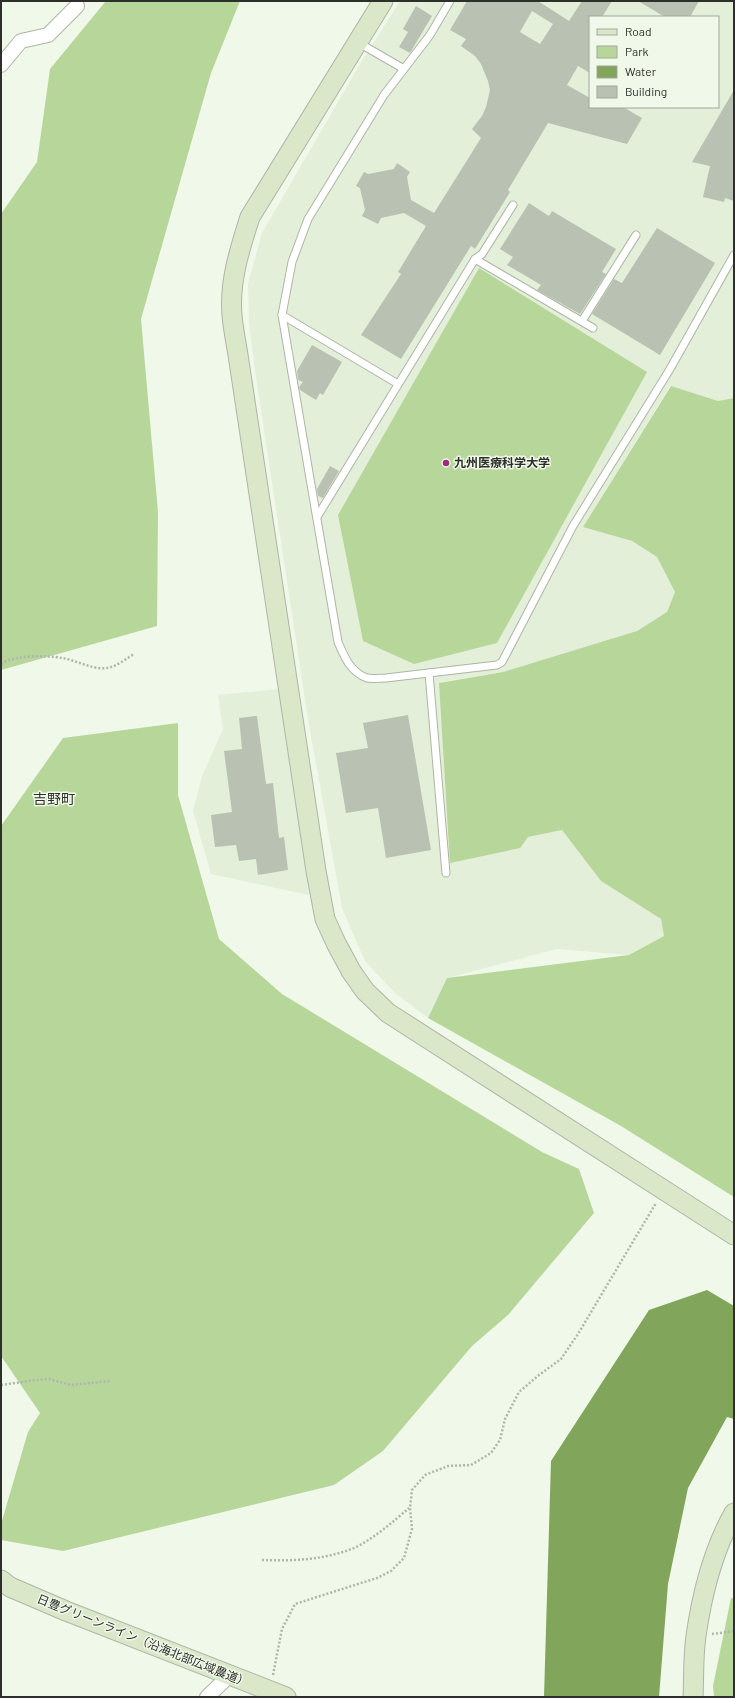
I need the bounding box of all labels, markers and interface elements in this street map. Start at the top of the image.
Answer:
legend [589,16,719,108]
text: Road [625,24,652,38]
text: Park [625,44,649,58]
text: Water [625,64,657,78]
text: Building [625,84,667,98]
place label: 九州医療科学大学 [454,455,550,469]
marker: 九州医療科学大学 [441,458,451,468]
district label: 吉野町 [33,790,75,807]
street label: 日豊グリーンライン（沿海北部広域農道） [35,1591,251,1689]

